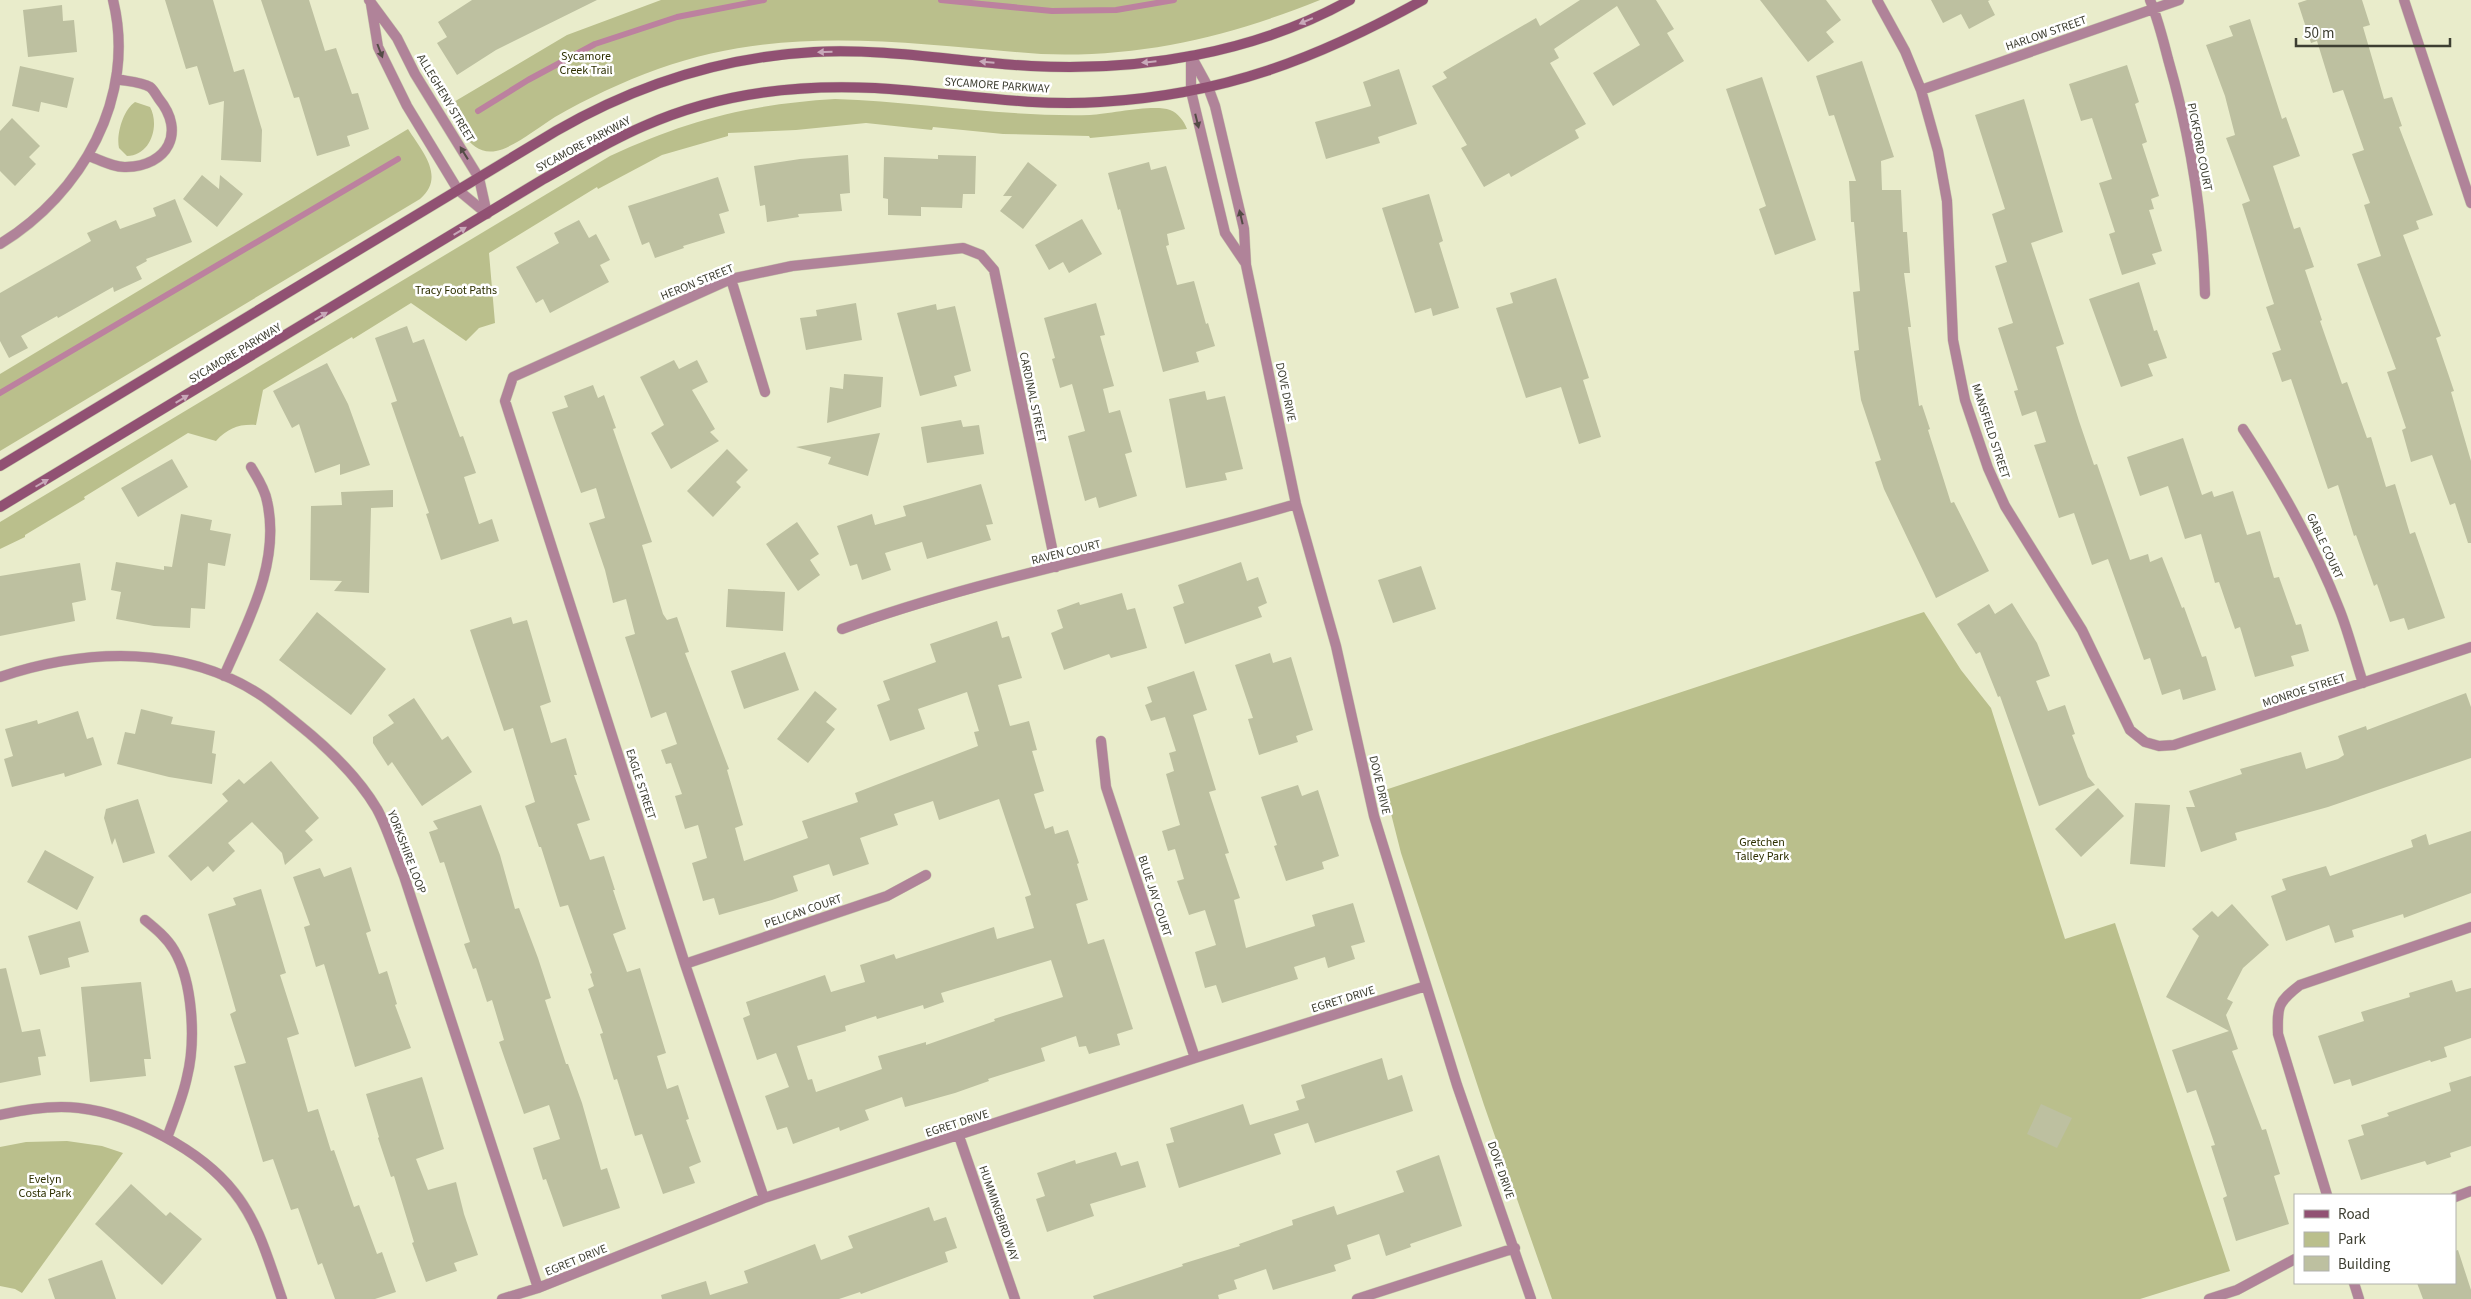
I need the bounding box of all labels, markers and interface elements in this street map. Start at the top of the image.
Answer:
street label: HARLOW STREET [2003,11,2090,55]
scale bar [2296,15,2450,47]
one-way arrow [1298,17,1313,25]
text: 50 m [2304,23,2334,44]
one-way arrow [376,44,384,59]
park label: Sycamore Creek Trail [560,48,612,79]
one-way arrow [817,48,833,56]
street label: ALLEGHENY STREET [412,51,479,146]
one-way arrow [979,58,995,66]
one-way arrow [1141,58,1157,66]
street label: SYCAMORE PARKWAY [944,73,1050,98]
street label: PICKFORD COURT [2183,102,2216,193]
street label: SYCAMORE PARKWAY [533,112,634,177]
one-way arrow [1193,114,1201,129]
one-way arrow [459,147,469,160]
one-way arrow [1237,209,1245,224]
one-way arrow [453,226,466,236]
street label: HERON STREET [658,260,737,305]
park label: Tracy Foot Paths [415,282,497,299]
one-way arrow [314,311,327,320]
street label: SYCAMORE PARKWAY [186,319,285,388]
street label: CARDINAL STREET [1015,350,1050,444]
street label: DOVE DRIVE [1271,361,1300,423]
street label: MANSFIELD STREET [1967,381,2014,481]
one-way arrow [175,395,188,404]
one-way arrow [35,479,50,487]
street label: GABLE COURT [2302,511,2347,582]
street label: RAVEN COURT [1030,535,1103,569]
street label: MONROE STREET [2260,669,2348,712]
street label: EAGLE STREET [621,747,660,822]
street label: DOVE DRIVE [1364,754,1395,816]
street label: YORKSHIRE LOOP [382,807,430,897]
park label: Gretchen Talley Park [1735,834,1789,865]
street label: BLUE JAY COURT [1133,853,1176,940]
street label: PELICAN COURT [762,890,845,933]
street label: EGRET DRIVE [1309,982,1377,1017]
street label: EGRET DRIVE [923,1105,991,1142]
street label: DOVE DRIVE [1483,1139,1518,1201]
street label: HUMMINGBIRD WAY [974,1163,1023,1263]
park label: Evelyn Costa Park [19,1171,71,1202]
legend [2294,1194,2456,1284]
text: Road [2338,1204,2370,1225]
text: Park [2338,1229,2367,1250]
street label: EGRET DRIVE [543,1240,610,1281]
text: Building [2338,1254,2391,1275]

